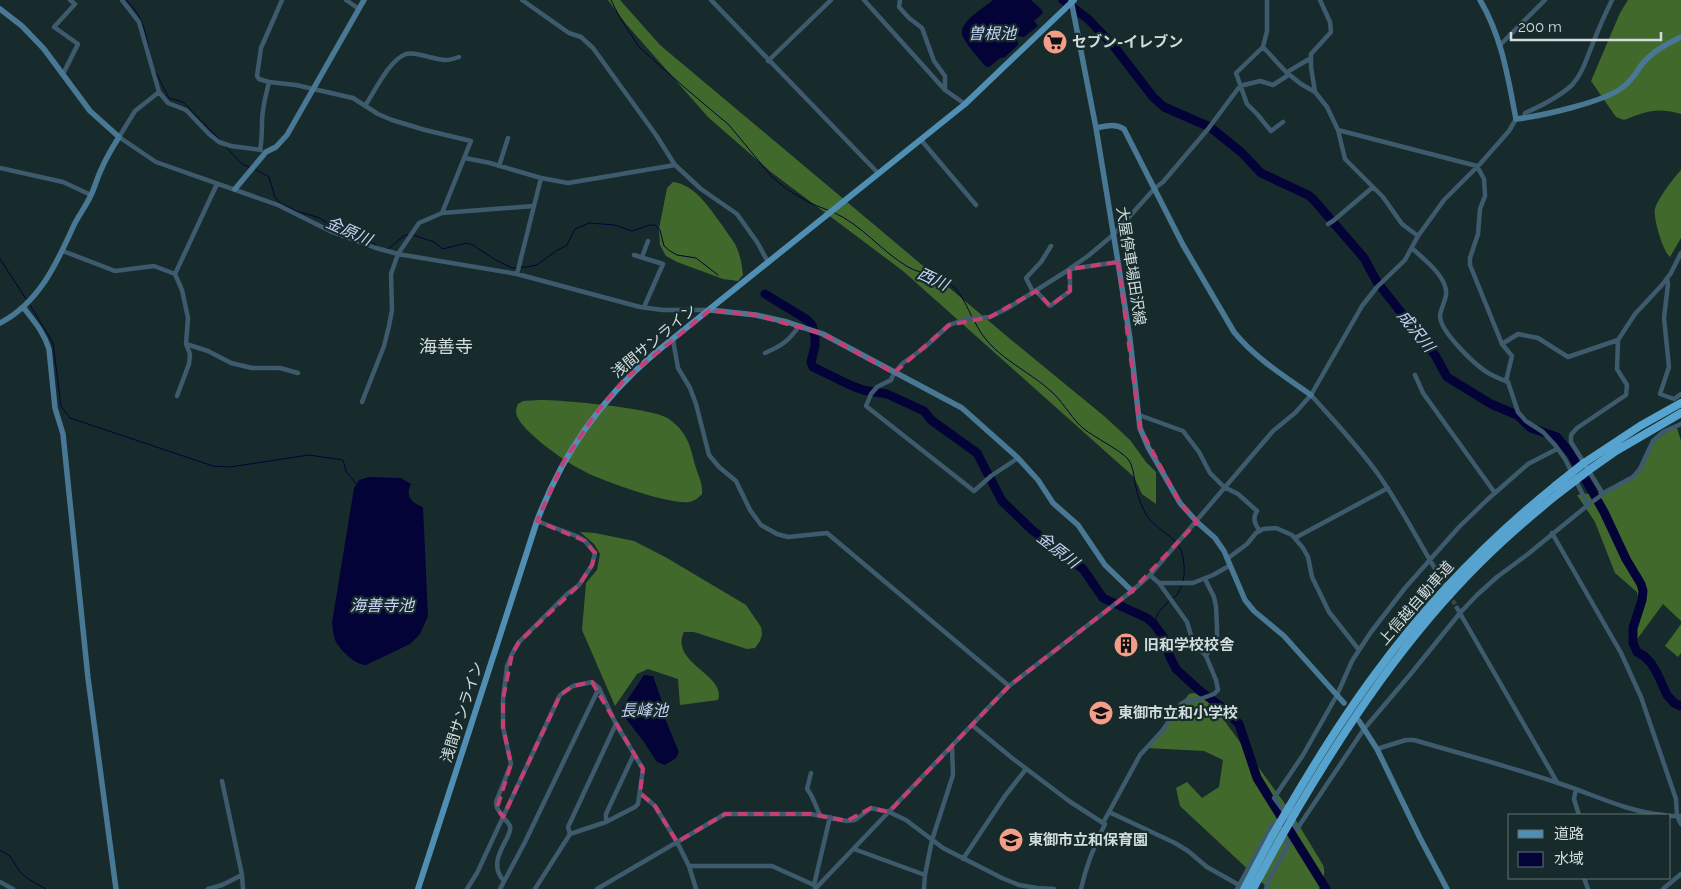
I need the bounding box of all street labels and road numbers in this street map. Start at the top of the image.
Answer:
street label: 大屋停車場田沢線 [1113,205,1149,327]
street label: 浅間サンライン [608,300,700,382]
street label: 上信越自動車道 [1375,557,1457,649]
street label: 浅間サンライン [437,659,487,765]

